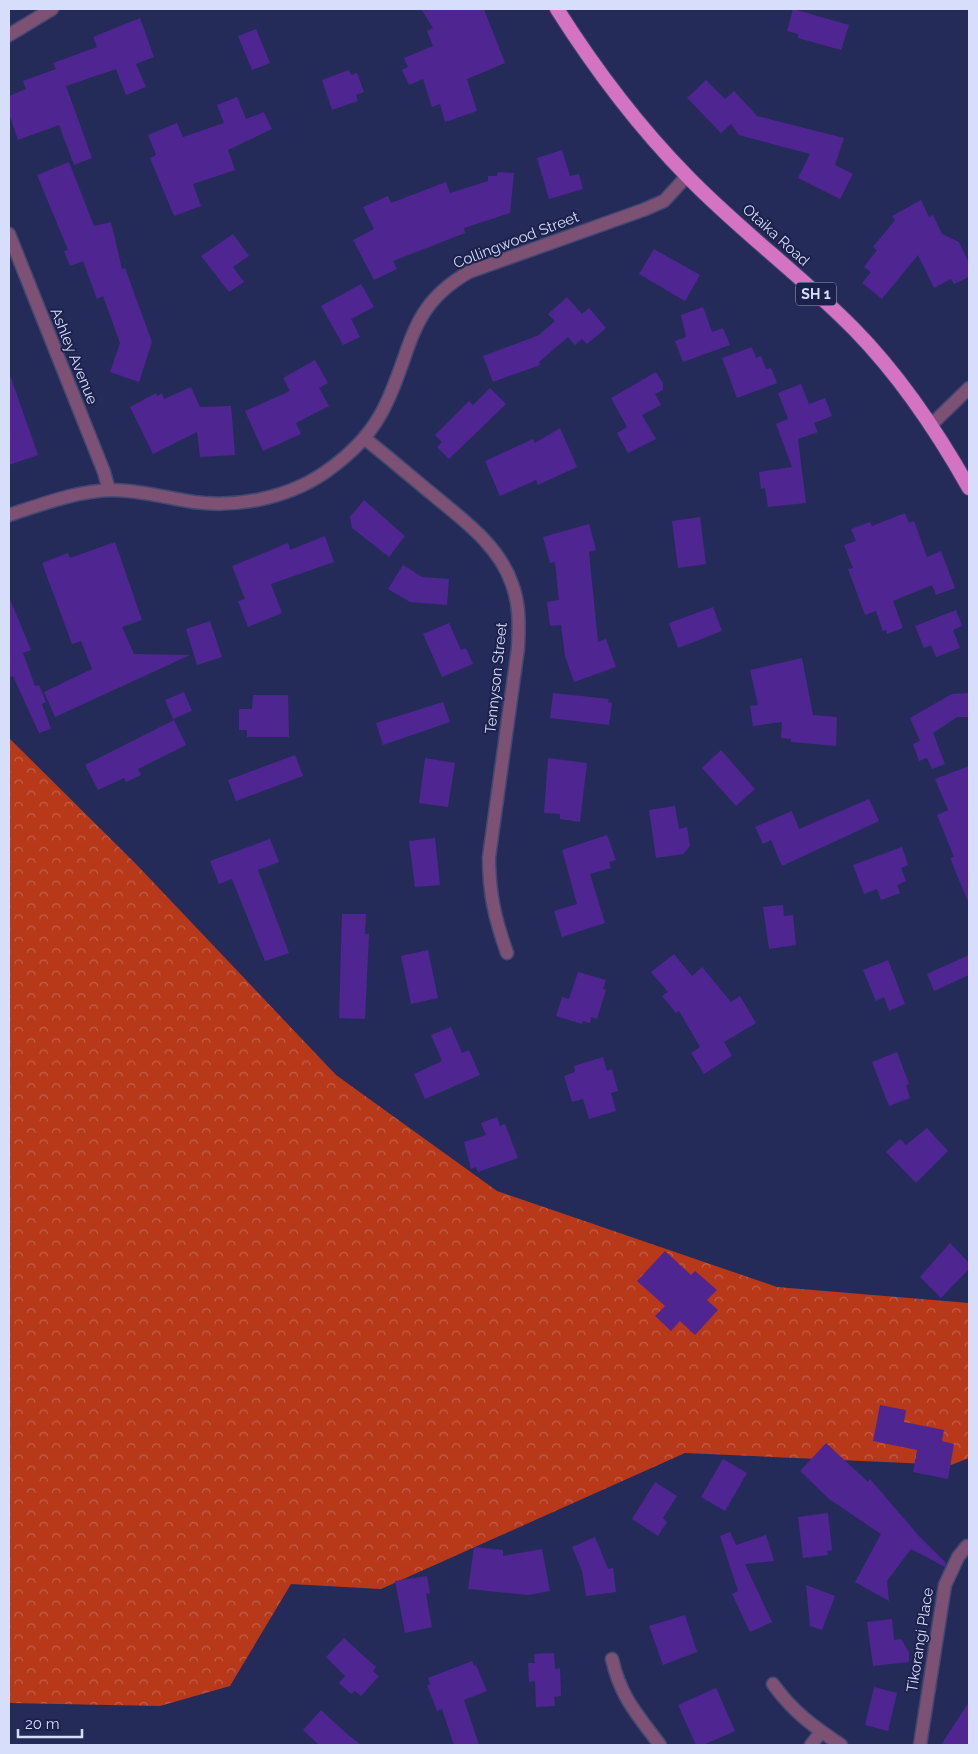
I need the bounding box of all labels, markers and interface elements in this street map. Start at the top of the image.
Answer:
street label: Otaika Road [739,200,813,270]
street label: Collingwood Street [451,208,581,272]
road number: SH 1 [796,282,836,306]
street label: Ashley Avenue [46,305,102,407]
street label: Tennyson Street [481,621,511,735]
street label: Tikorangi Place [903,1586,937,1694]
scale bar [18,1706,81,1738]
text: 20 m [25,1715,60,1733]

